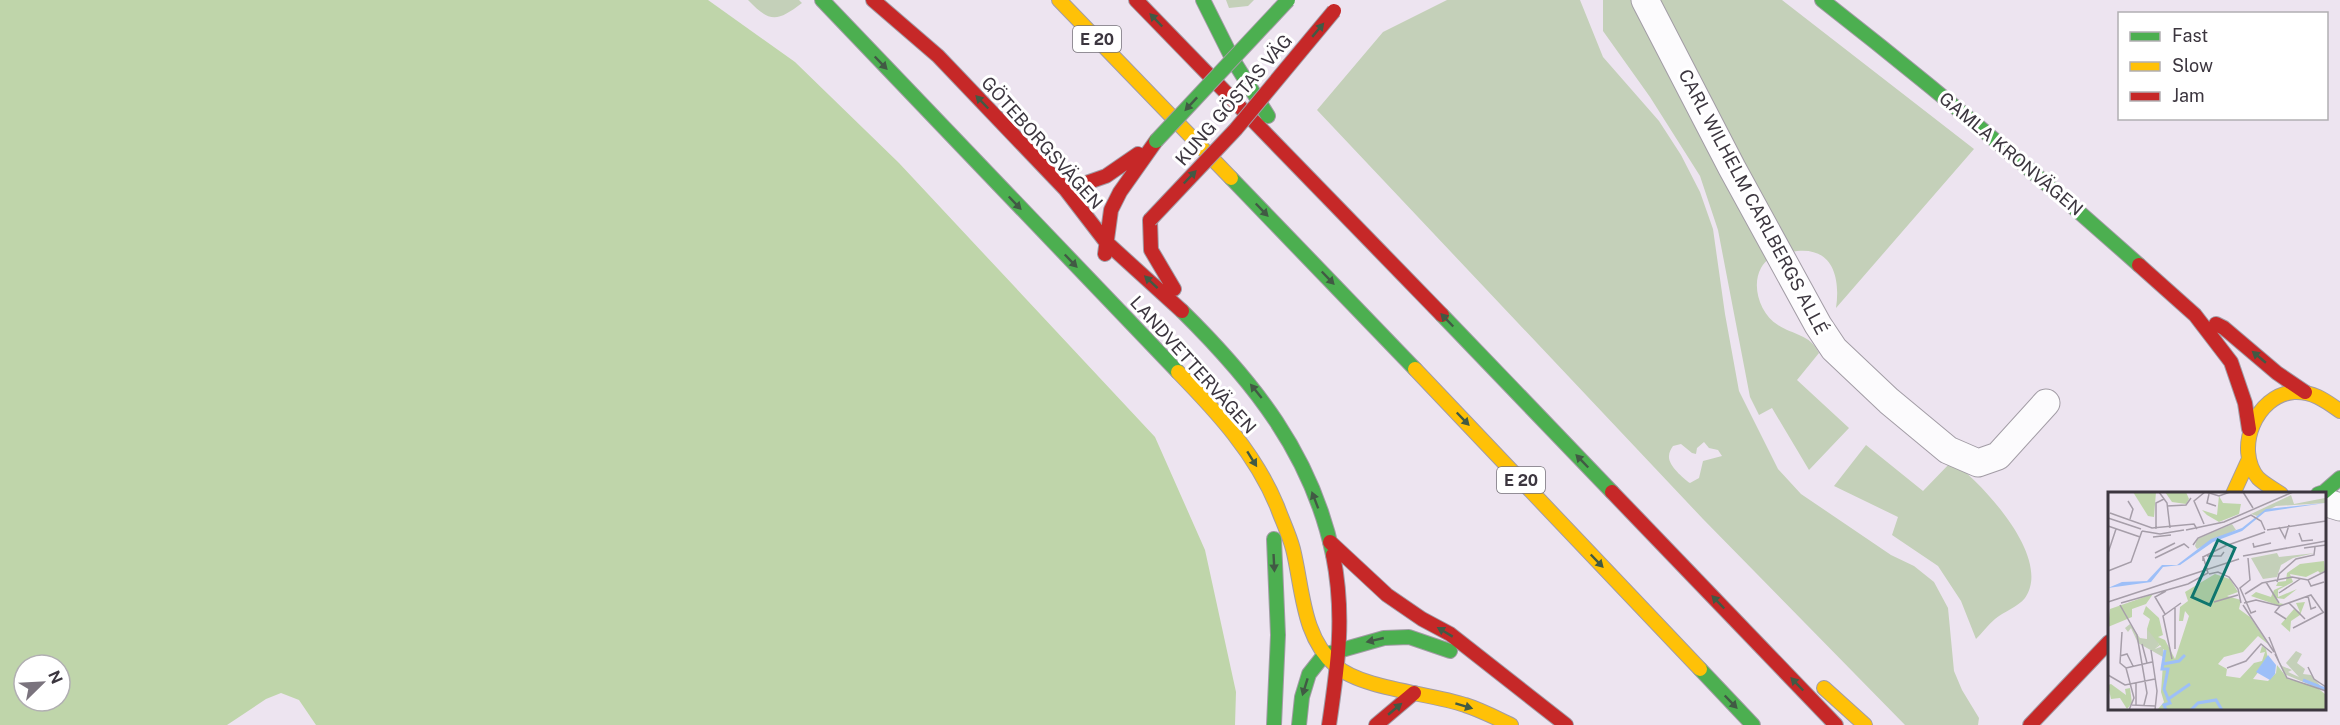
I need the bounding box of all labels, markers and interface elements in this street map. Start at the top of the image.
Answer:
legend [2118,12,2328,120]
one-way arrow [1149,14,1163,28]
one-way arrow [1311,23,1324,38]
text: Fast [2172,25,2208,46]
road number: E 20 [1073,26,1121,52]
street label: KUNG GÖSTAS VÄG [1170,29,1296,170]
one-way arrow [873,55,887,69]
text: Slow [2172,55,2213,76]
street label: CARL WILHELM CARLBERGS ALLÉ [1674,65,1833,338]
street label: GÖTEBORGSVÄGEN [977,71,1108,213]
text: Jam [2172,85,2205,106]
street label: GAMLA KRONVÄGEN [1935,87,2088,220]
one-way arrow [976,95,989,110]
one-way arrow [1184,96,1198,111]
one-way arrow [1183,170,1197,185]
one-way arrow [1008,196,1022,210]
one-way arrow [1255,203,1269,217]
one-way arrow [1063,253,1077,267]
one-way arrow [1321,271,1335,286]
one-way arrow [1145,275,1159,289]
street label: LANDVETTERVÄGEN [1126,291,1261,438]
one-way arrow [1441,314,1455,328]
one-way arrow [2252,351,2267,364]
one-way arrow [1250,383,1263,399]
one-way arrow [1455,412,1469,426]
one-way arrow [1246,451,1257,467]
one-way arrow [1576,454,1590,468]
road number: E 20 [1497,467,1545,493]
one-way arrow [1310,490,1320,508]
inset map [2108,492,2325,710]
one-way arrow [1270,553,1279,572]
one-way arrow [1590,553,1604,568]
one-way arrow [1711,595,1725,609]
one-way arrow [1437,626,1453,637]
one-way arrow [1366,636,1385,646]
north arrow [12,653,72,713]
text: N [44,668,66,687]
one-way arrow [1790,677,1804,692]
one-way arrow [1300,678,1309,696]
one-way arrow [1724,694,1737,709]
one-way arrow [1455,702,1473,711]
one-way arrow [1387,703,1402,716]

